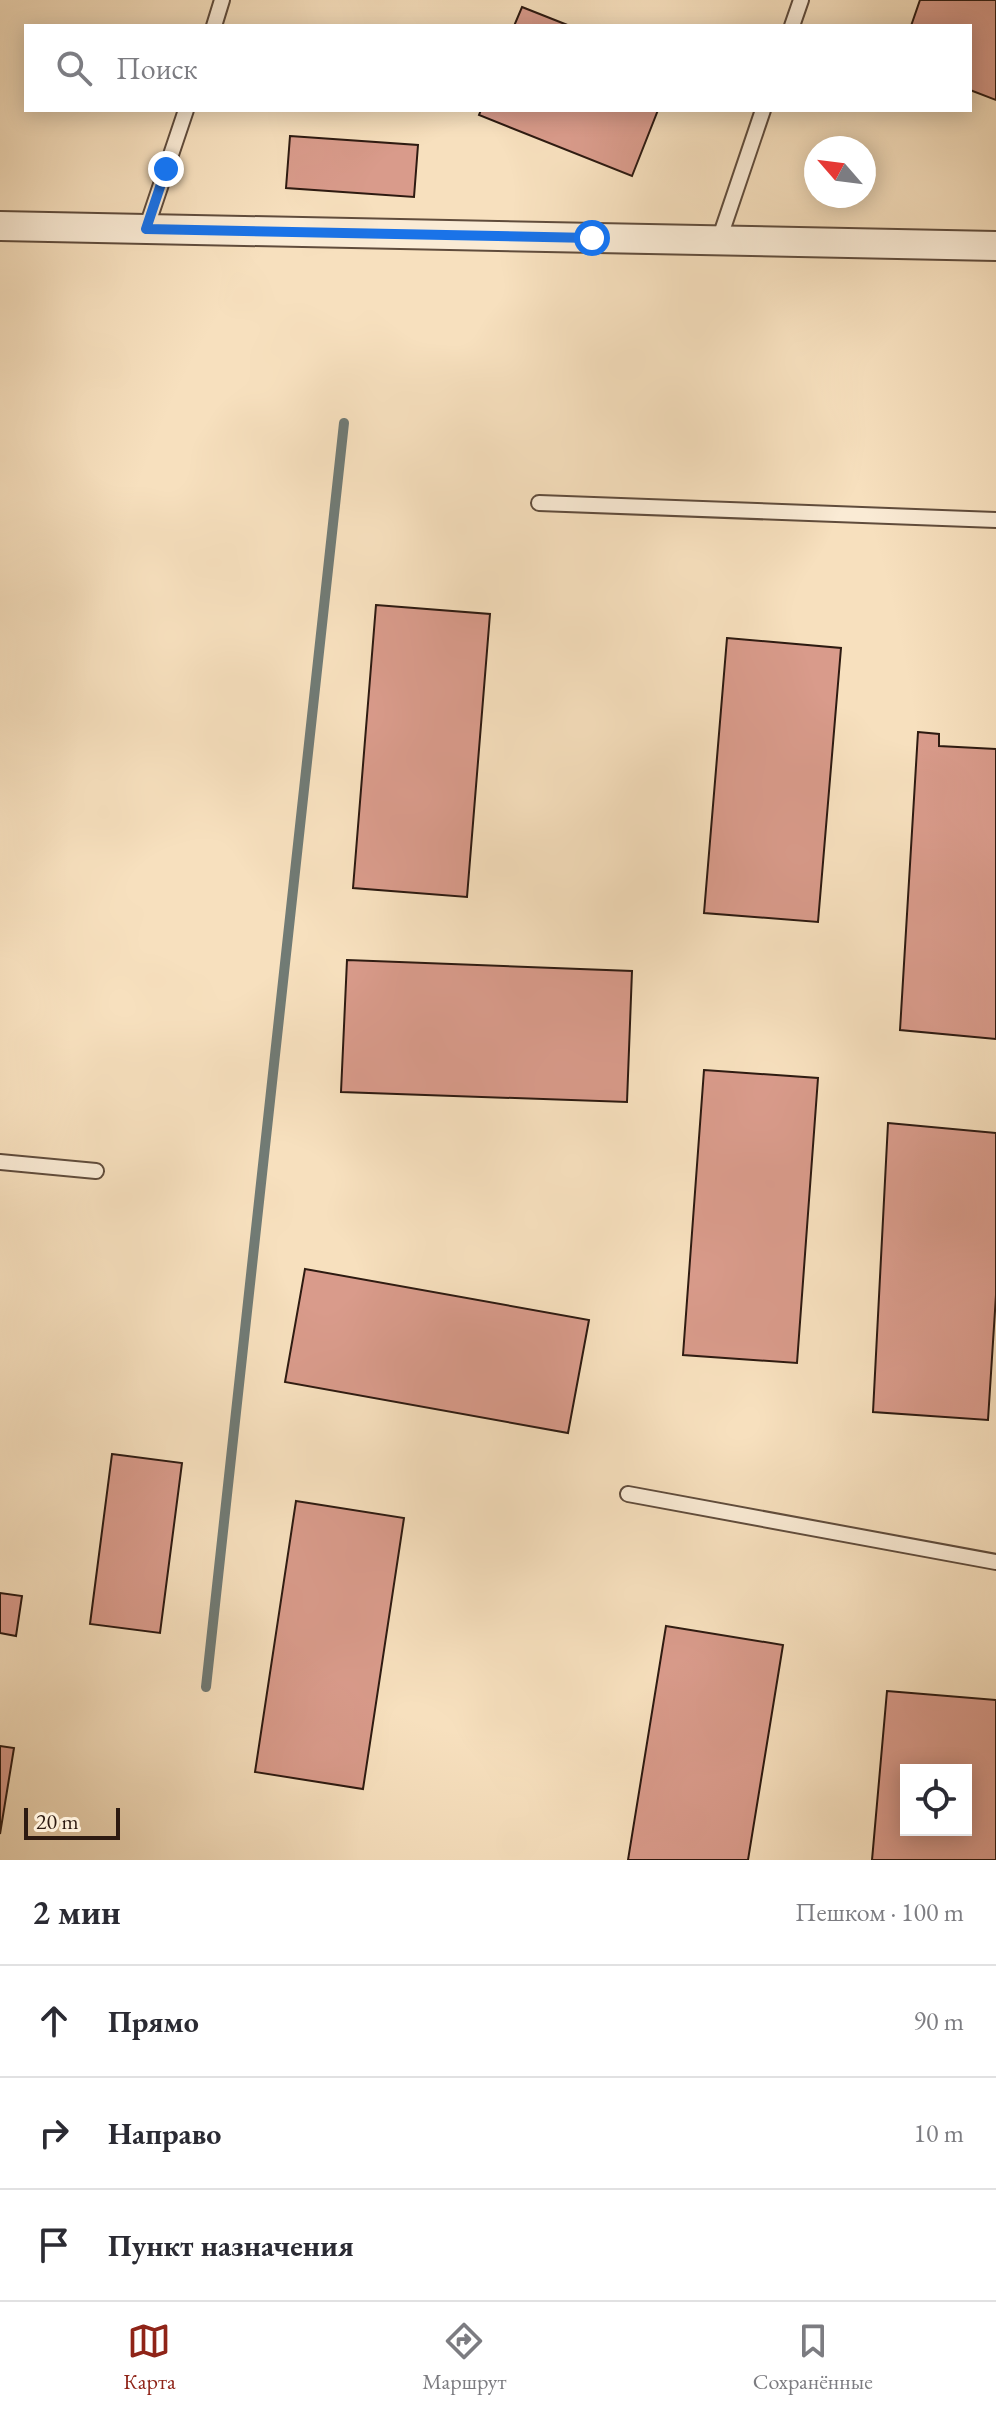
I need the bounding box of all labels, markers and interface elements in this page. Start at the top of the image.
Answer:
search box [24,24,972,112]
icon: search [52,46,96,90]
text: Поиск [116,49,198,88]
north arrow [804,136,876,208]
route end [148,151,184,187]
route start [574,220,610,256]
map controls [900,1764,972,1836]
button: locate [900,1764,972,1836]
scale bar [24,1804,120,1840]
text: 20 m [36,1807,79,1836]
text: 2 мин [32,1890,121,1934]
text: Пешком · 100 m [795,1895,964,1929]
icon: ahead [32,1999,76,2043]
text: Прямо [108,2002,199,2041]
text: 90 m [914,2004,964,2038]
icon: right [32,2111,76,2155]
text: Направо [108,2114,221,2153]
text: 10 m [914,2116,964,2150]
icon: arrive [32,2223,76,2267]
text: Пункт назначения [108,2226,354,2265]
tab: Карта [123,2319,176,2396]
tab: Маршрут [422,2319,506,2396]
tab: Сохранённые [753,2319,873,2396]

